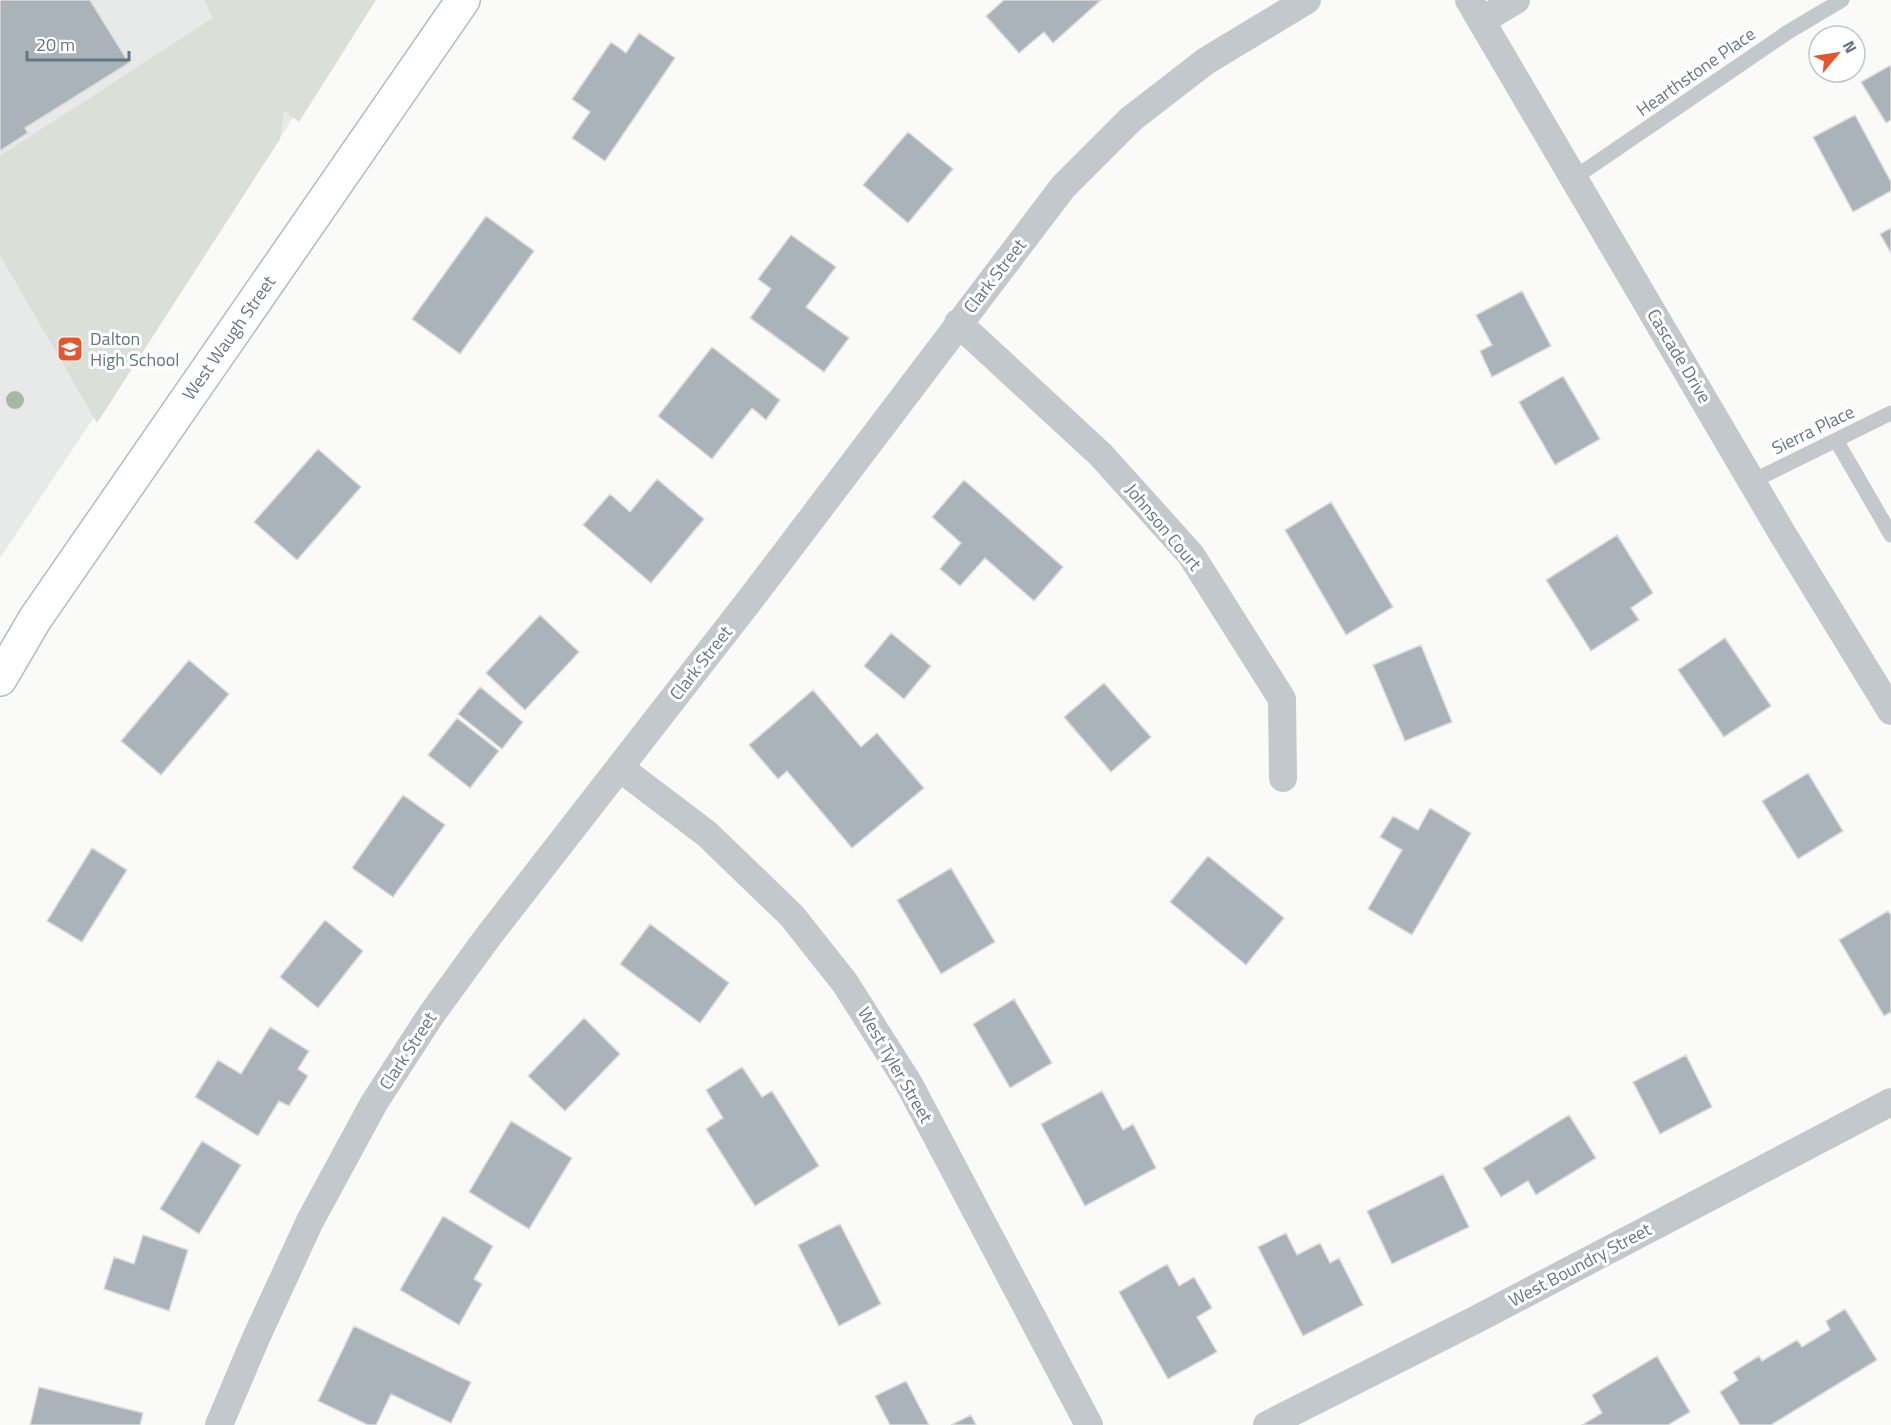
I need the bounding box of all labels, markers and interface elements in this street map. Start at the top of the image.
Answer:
street label: Hearthstone Place [1631,20,1761,123]
scale bar [27,24,129,62]
north arrow [1807,24,1867,84]
text: 20 m [36,31,75,58]
text: N [1837,36,1863,57]
street label: Clark Street [957,232,1033,319]
street label: West Waugh Street [175,269,282,406]
street label: Cascade Drive [1641,303,1718,408]
place label: Dalton High School [90,325,179,373]
school or university icon: Dalton High School [55,334,85,364]
street label: Sierra Place [1767,398,1859,461]
street label: Johnson Court [1119,477,1208,577]
street label: Clark Street [663,619,739,706]
street label: West Tyler Street [851,1002,940,1128]
street label: Clark Street [372,1006,443,1095]
street label: West Boundry Street [1504,1215,1656,1314]

